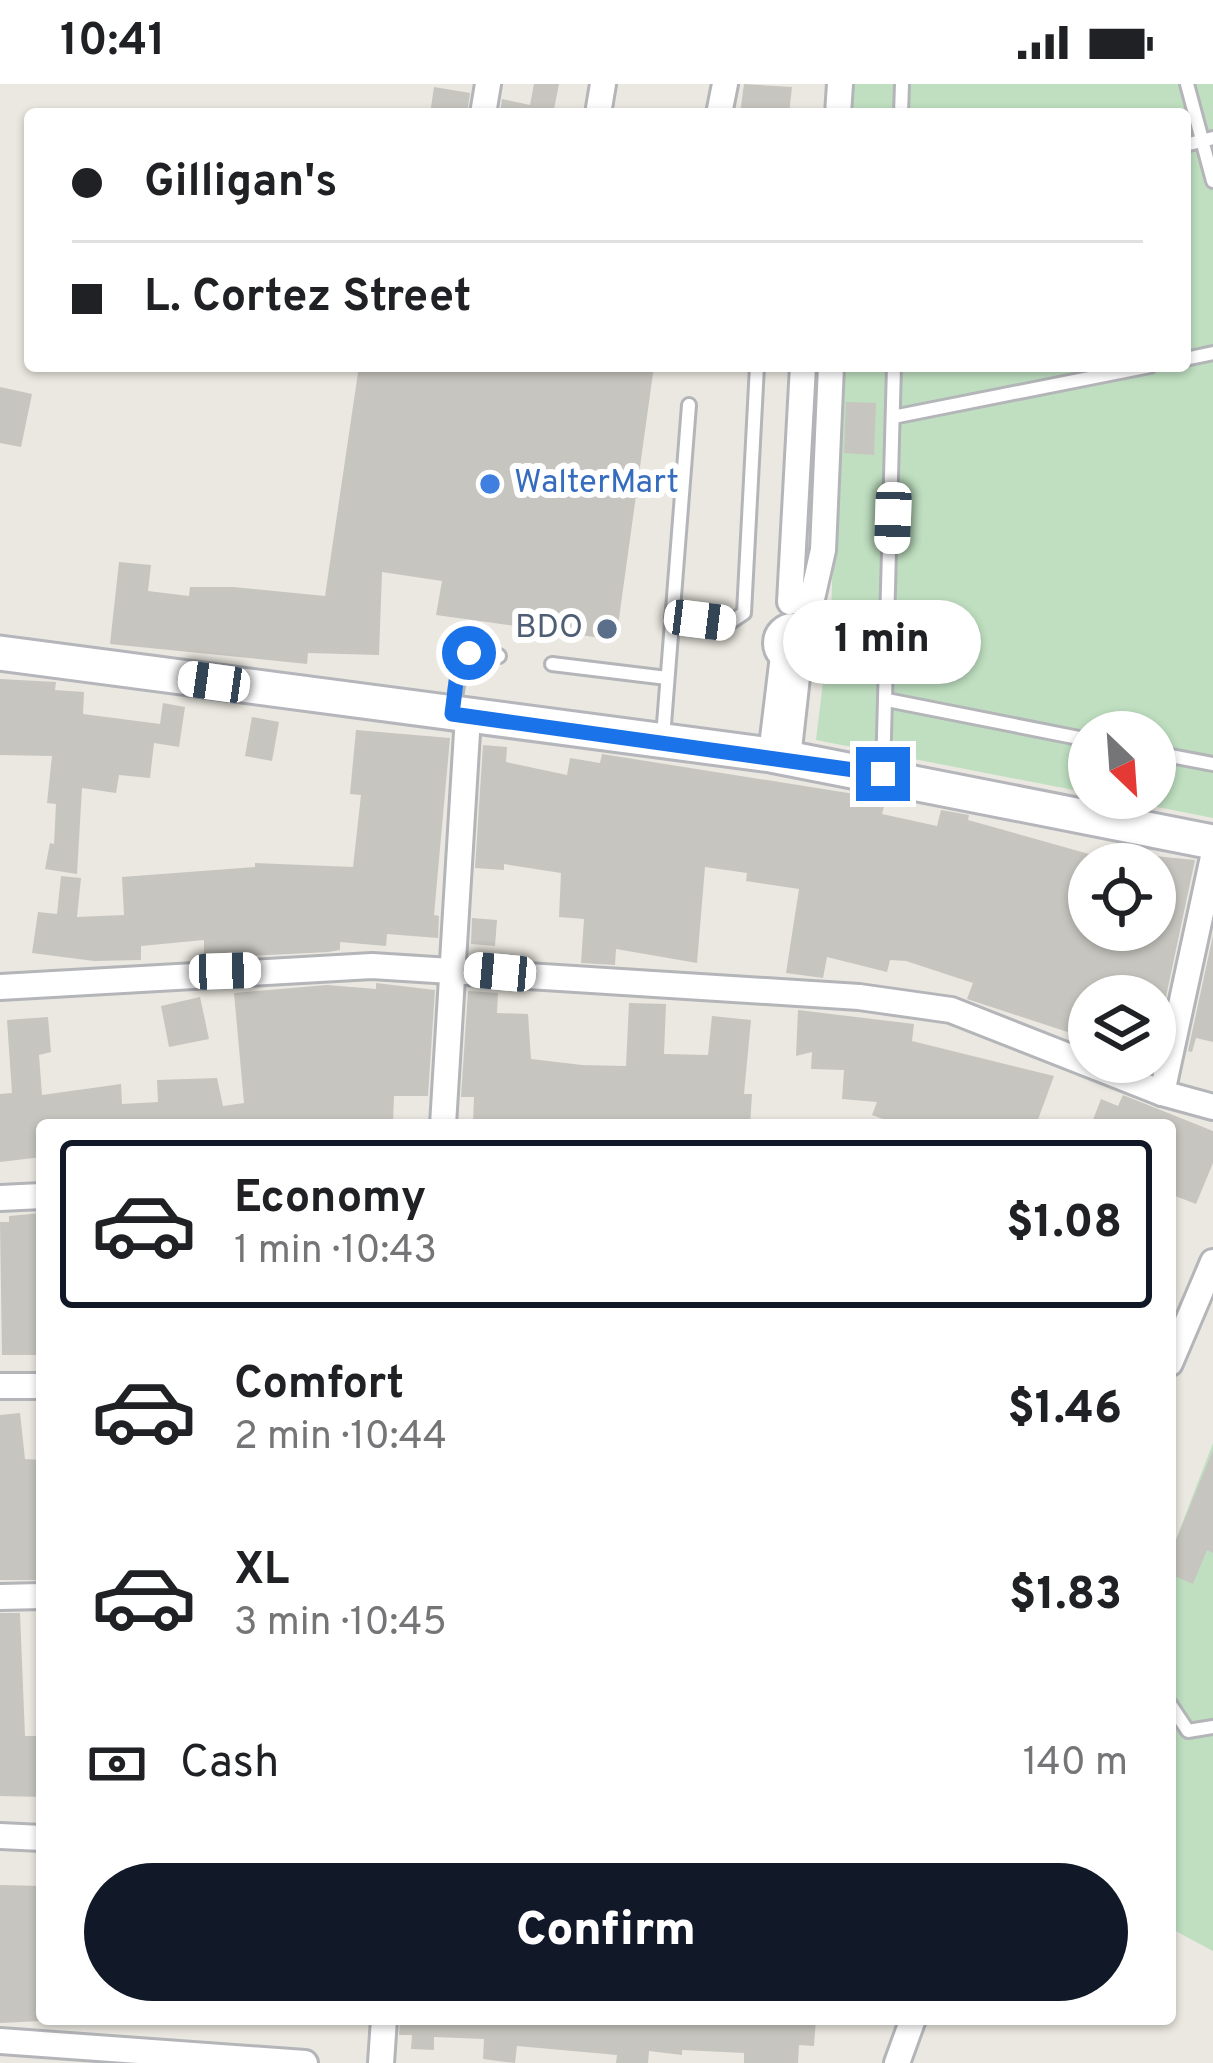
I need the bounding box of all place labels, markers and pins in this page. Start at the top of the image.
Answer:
place label: WalterMart [514,463,679,505]
marker: WalterMart [477,471,503,497]
place label: BDO [515,608,583,650]
marker: BDO [594,616,620,642]

